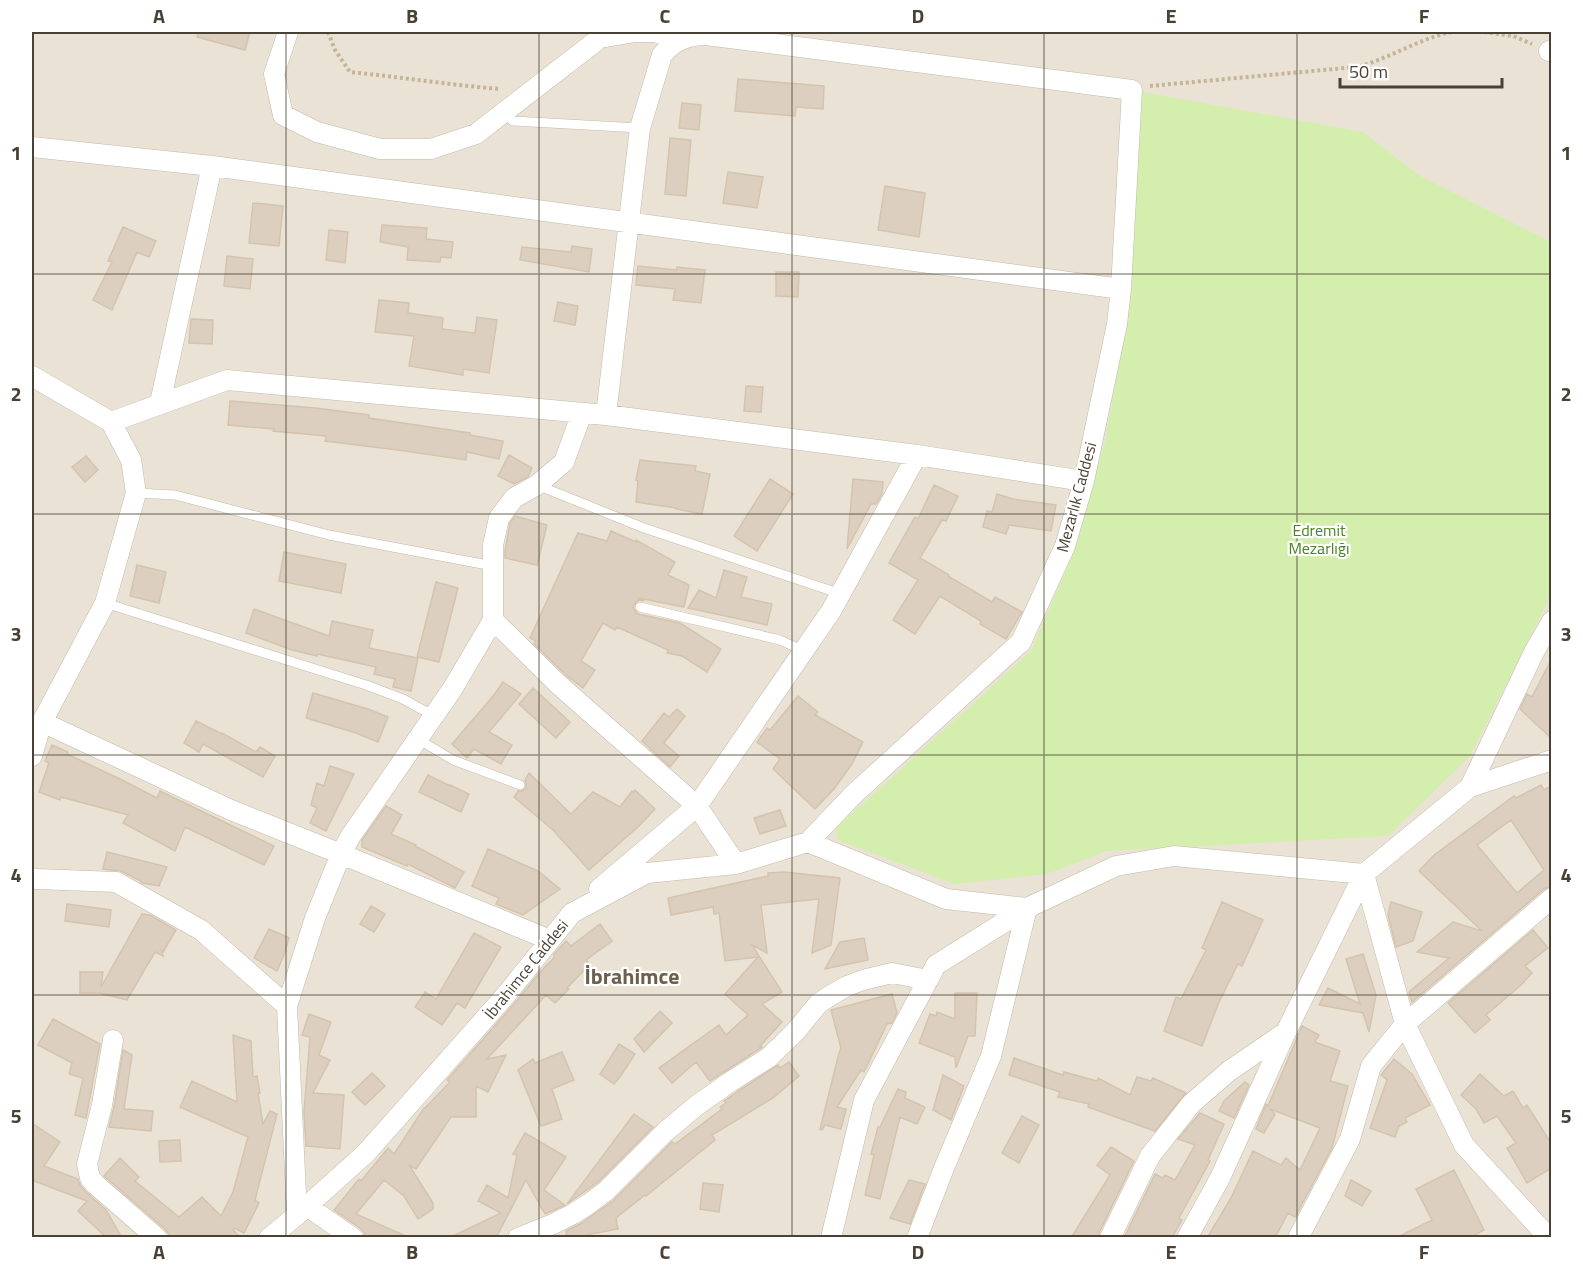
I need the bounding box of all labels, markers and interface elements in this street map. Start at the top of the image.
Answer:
text: A [153,0,165,31]
text: B [406,0,418,31]
text: C [660,0,671,31]
text: D [912,0,924,31]
text: E [1165,0,1177,31]
text: F [1419,0,1430,31]
scale bar [1340,51,1502,89]
text: 50 m [1349,58,1388,85]
text: 1 [10,137,22,168]
text: 1 [1560,137,1572,168]
text: 2 [10,378,22,409]
text: 2 [1560,378,1572,409]
street label: Mezarlık Caddesi [1050,439,1102,555]
park label: Edremit Mezarlığı [1288,518,1350,560]
text: 3 [10,618,22,649]
text: 3 [1560,618,1572,649]
text: 4 [10,859,22,890]
text: 4 [1560,859,1572,890]
street label: İbrahimce Caddesi [478,914,574,1024]
district label: İbrahimce [585,959,679,993]
text: 5 [10,1100,22,1131]
text: 5 [1560,1100,1572,1131]
text: A [153,1236,165,1267]
text: B [406,1236,418,1267]
text: C [660,1236,671,1267]
text: D [912,1236,924,1267]
text: E [1165,1236,1177,1267]
text: F [1419,1236,1430,1267]

